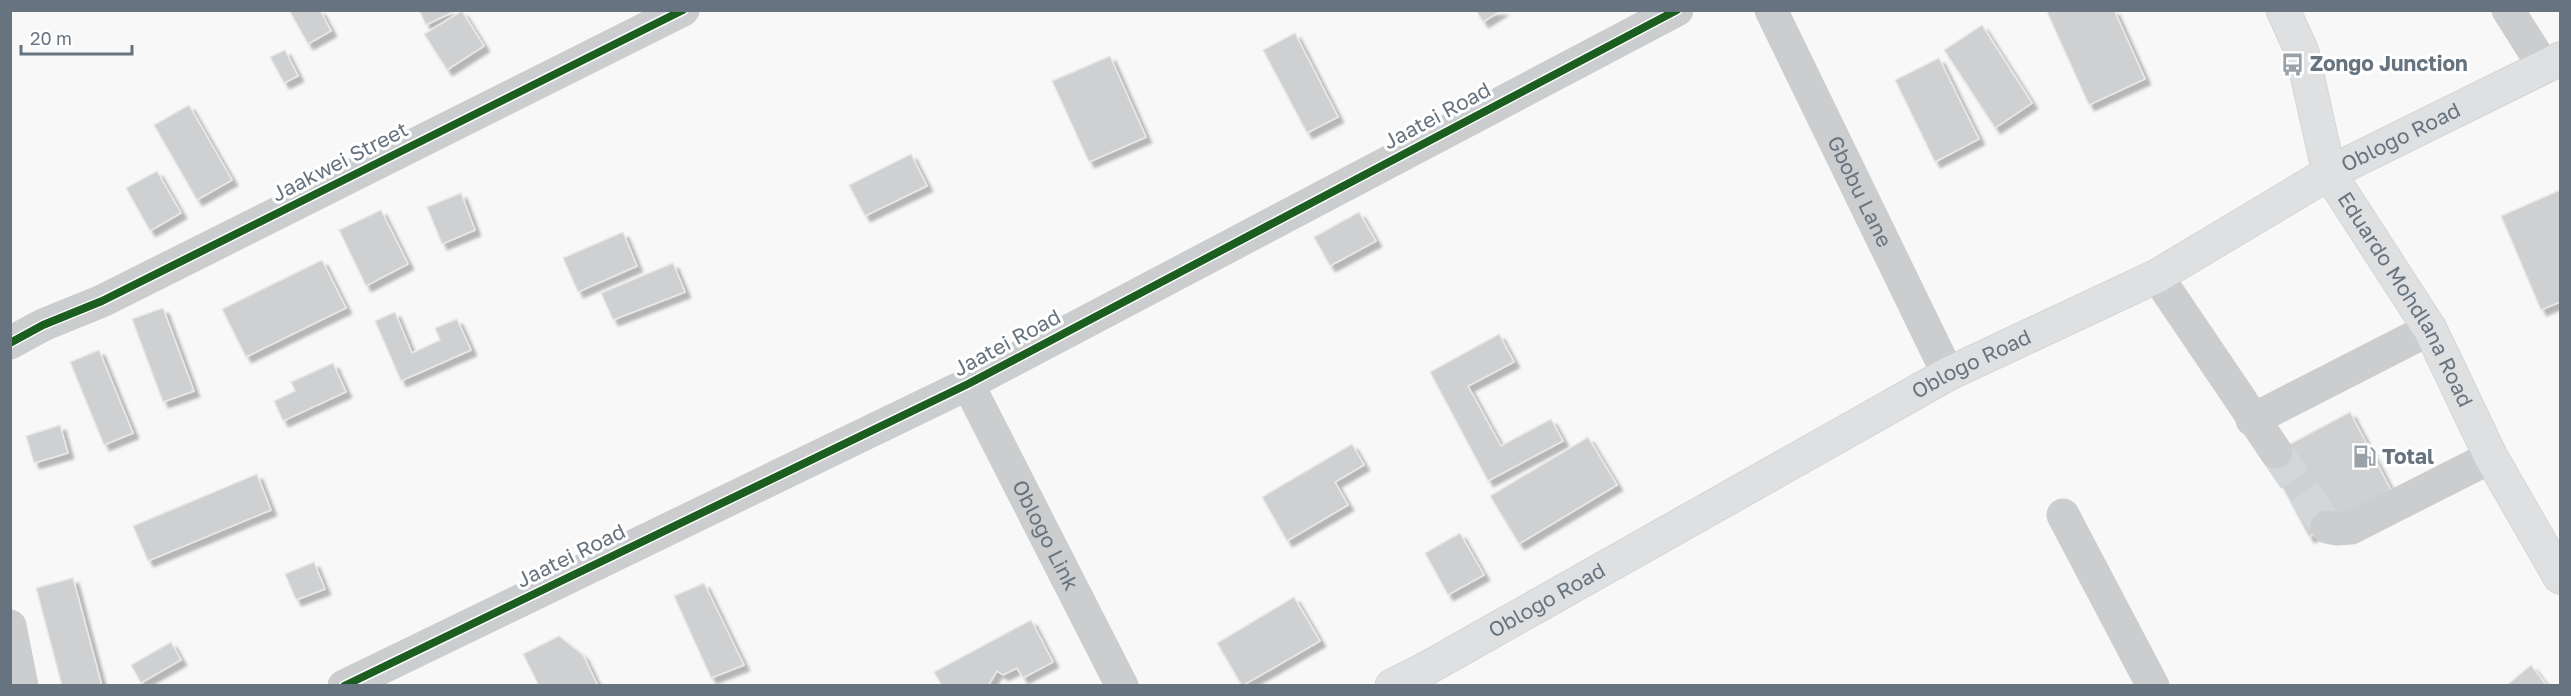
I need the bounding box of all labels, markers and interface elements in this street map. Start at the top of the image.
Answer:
scale bar [21,18,132,56]
text: 20 m [30,27,72,49]
place label: Zongo Junction [2310,50,2468,76]
bus stop icon: Zongo Junction [2279,51,2305,77]
street label: Jaatei Road [1378,76,1495,154]
street label: Oblogo Road [2336,96,2464,177]
street label: Jaakwei Street [267,116,412,207]
street label: Gbobu Lane [1822,131,1898,251]
street label: Eduardo Mohdlana Road [2333,187,2479,411]
street label: Jaatei Road [948,303,1065,381]
street label: Oblogo Road [1907,323,2035,404]
place label: Total [2382,443,2434,469]
fuel station icon: Total [2351,444,2377,470]
street label: Oblogo Link [1007,475,1085,595]
street label: Jaatei Road [512,518,629,593]
street label: Oblogo Road [1483,556,1609,643]

